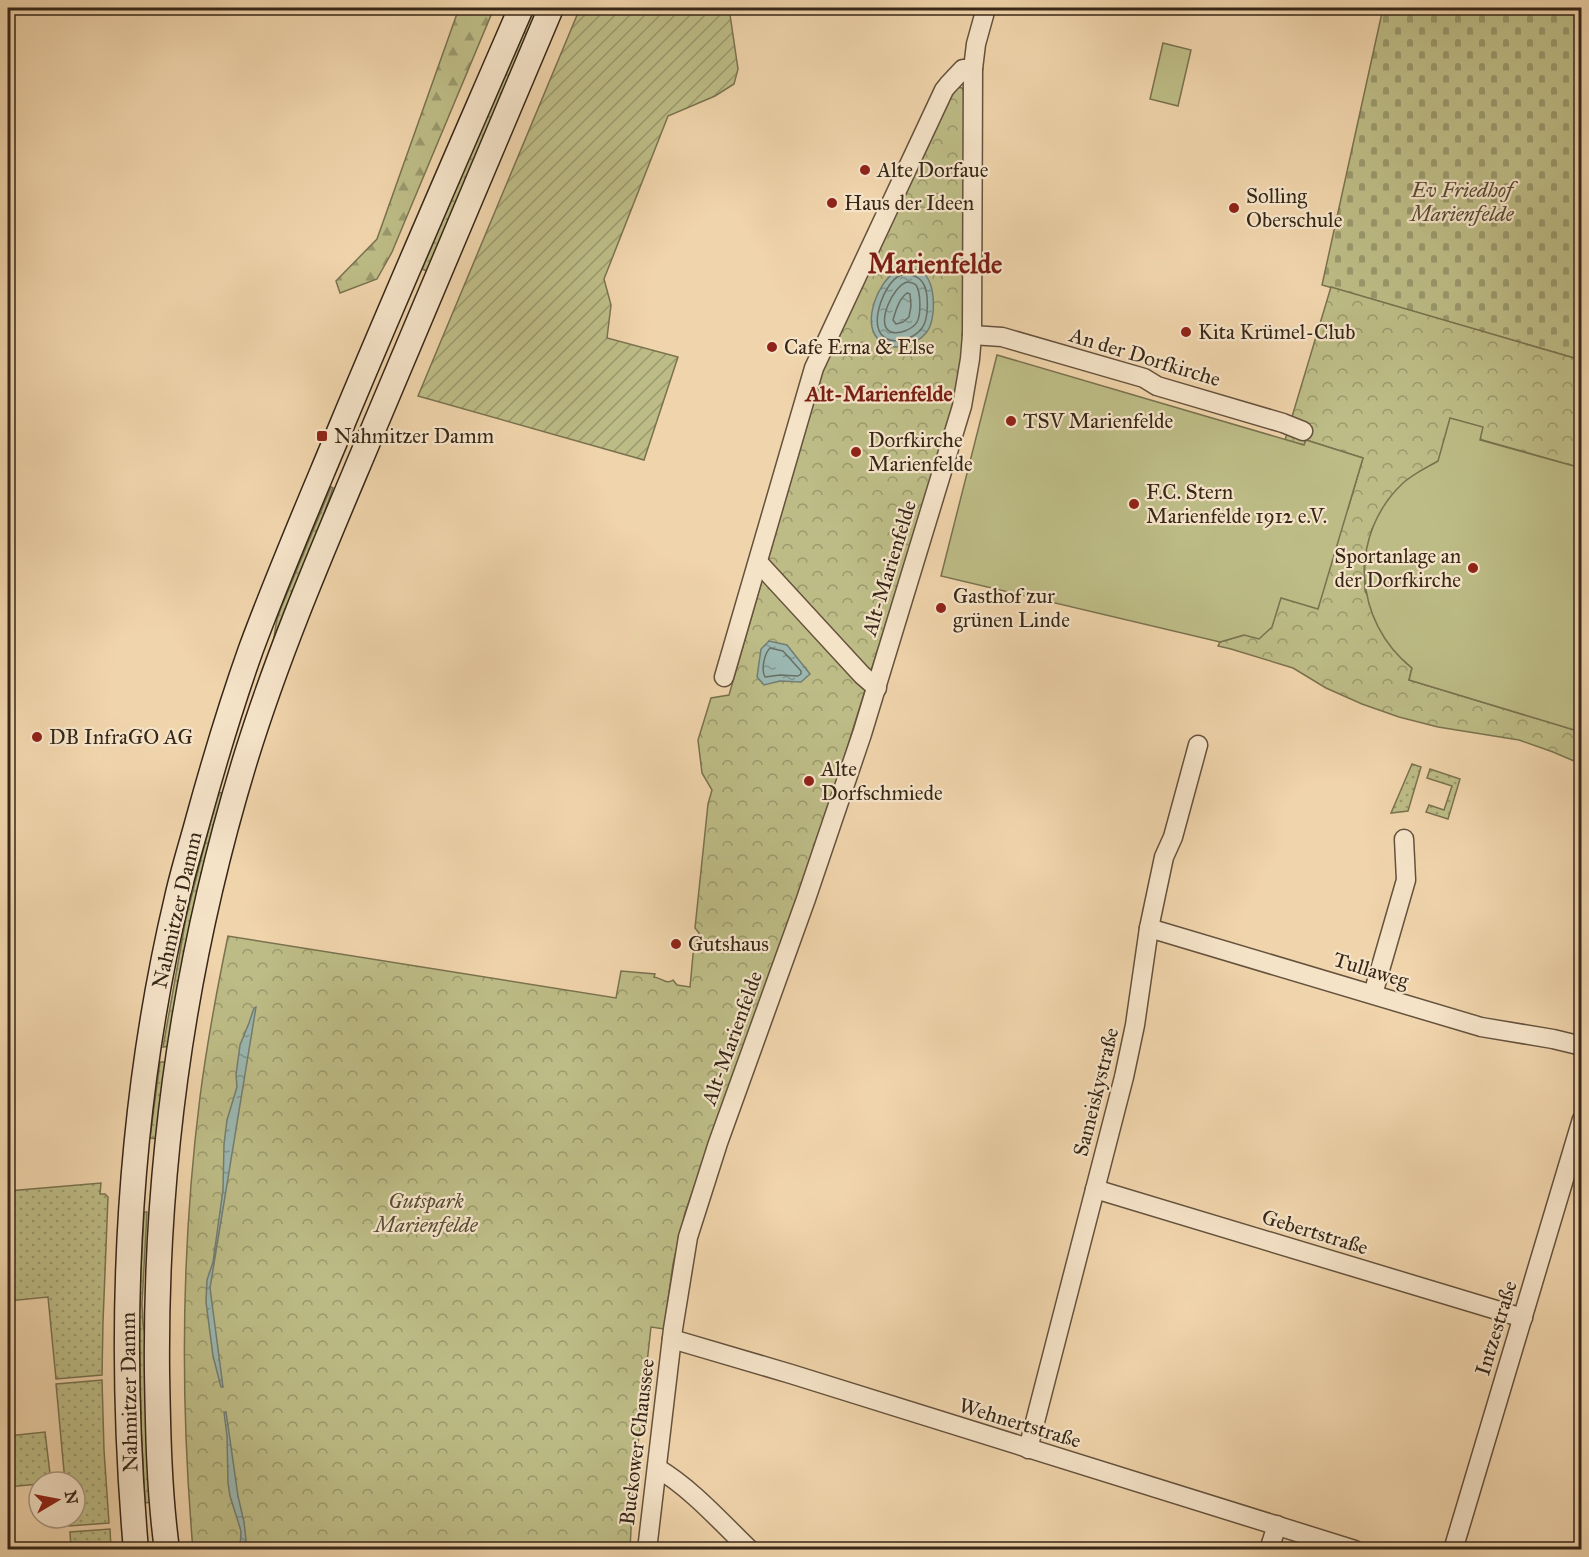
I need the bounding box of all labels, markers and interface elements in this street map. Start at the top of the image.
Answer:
place label: Alte Dorfaue [876,157,989,183]
marker: Alte Dorfaue [858,163,872,177]
park label: Ev Friedhof Marienfelde [1408,177,1519,227]
place label: Solling Oberschule [1246,183,1343,233]
place label: Haus der Ideen [844,190,974,216]
marker: Haus der Ideen [825,196,839,210]
marker: Solling Oberschule [1227,201,1241,215]
district label: Marienfelde [868,247,1002,280]
place label: Kita Krümel-Club [1198,319,1355,345]
street label: An der Dorfkirche [1065,321,1224,392]
marker: Kita Krümel-Club [1179,325,1193,339]
place label: Cafe Erna & Else [784,334,935,360]
marker: Cafe Erna & Else [765,340,779,354]
district label: Alt-Marienfelde [803,380,953,407]
place label: TSV Marienfelde [1023,408,1174,434]
marker: TSV Marienfelde [1004,414,1018,428]
place label: Nahmitzer Damm [334,423,495,449]
place label: Dorfkirche Marienfelde [868,427,973,477]
marker: Nahmitzer Damm [315,429,329,443]
marker: Dorfkirche Marienfelde [849,445,863,459]
place label: F.C. Stern Marienfelde 1912 e.V. [1146,479,1327,529]
street label: Alt-Marienfelde [856,497,922,640]
marker: F.C. Stern Marienfelde 1912 e.V. [1127,497,1141,511]
place label: Sportanlage an der Dorfkirche [1334,543,1461,593]
marker: Sportanlage an der Dorfkirche [1466,561,1480,575]
place label: Gasthof zur grünen Linde [953,583,1070,633]
marker: Gasthof zur grünen Linde [934,601,948,615]
place label: DB InfraGO AG [49,724,193,750]
marker: DB InfraGO AG [30,730,44,744]
place label: Alte Dorfschmiede [820,756,943,806]
marker: Alte Dorfschmiede [802,774,816,788]
street label: Nahmitzer Damm [146,829,208,991]
place label: Gutshaus [688,931,769,957]
marker: Gutshaus [669,937,683,951]
street label: Tullaweg [1330,946,1412,994]
street label: Alt-Marienfelde [695,967,768,1109]
street label: Sameiskystraße [1067,1025,1125,1159]
park label: Gutspark Marienfelde [372,1188,479,1238]
street label: Gebertstraße [1259,1204,1372,1261]
street label: Intzestraße [1469,1277,1523,1378]
street label: Nahmitzer Damm [115,1311,143,1472]
street label: Buckower Chaussee [614,1357,660,1527]
street label: Wehnertstraße [956,1392,1084,1454]
north arrow [27,1470,87,1530]
text: N [61,1489,82,1506]

